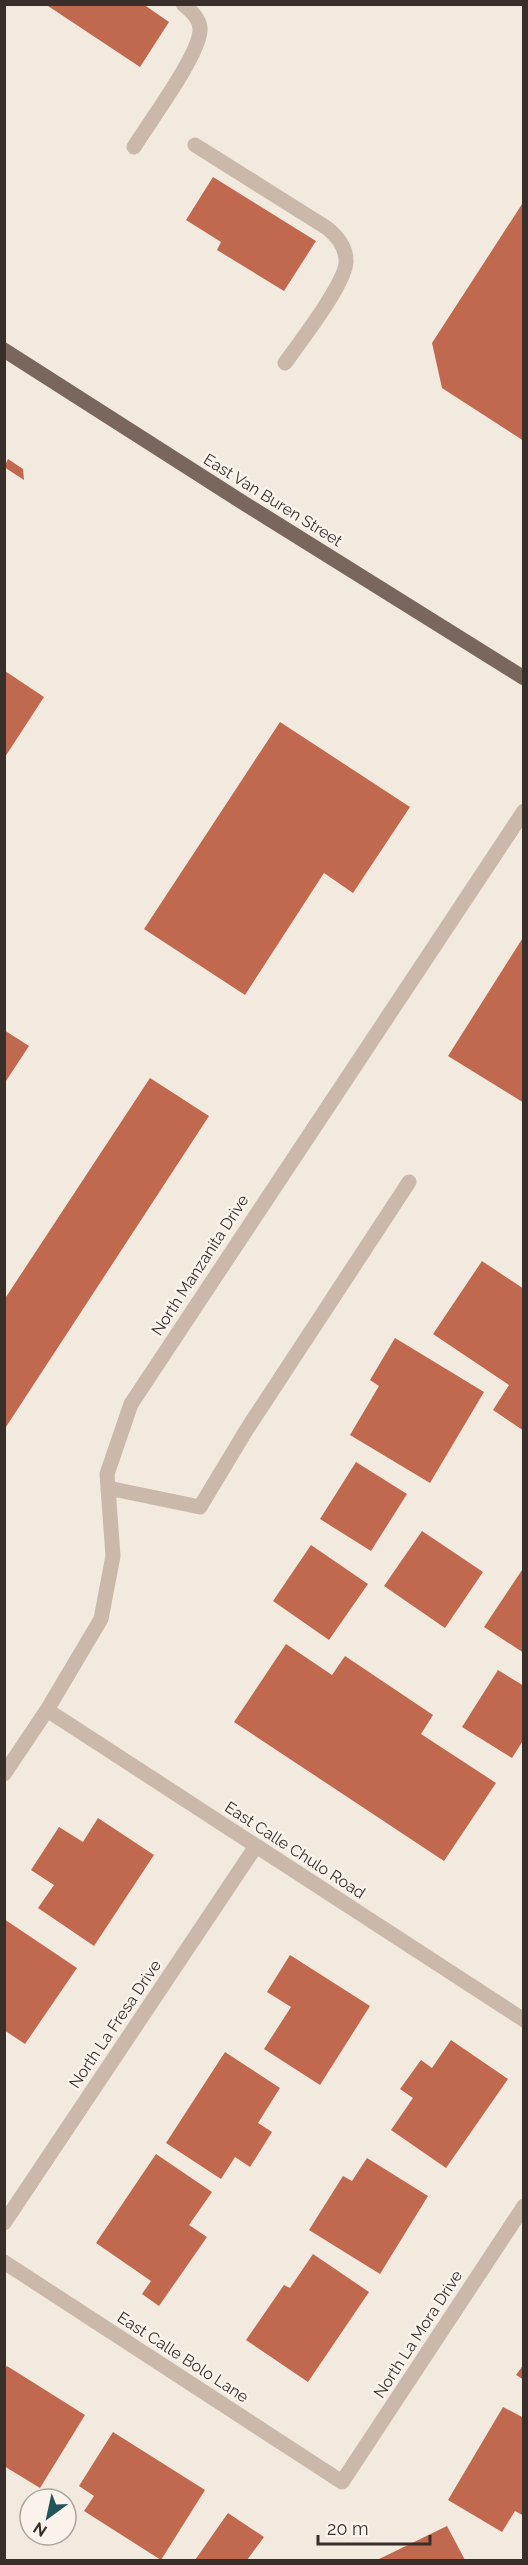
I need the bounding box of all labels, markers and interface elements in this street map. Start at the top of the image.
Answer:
street label: East Van Buren Street [200,450,346,551]
street label: North Manzanita Drive [147,1191,253,1339]
street label: East Calle Chulo Road [221,1797,369,1903]
street label: North La Fresa Drive [65,1956,165,2092]
street label: North La Mora Drive [370,2267,466,2401]
street label: East Calle Bolo Lane [114,2308,252,2406]
north arrow [18,2487,78,2547]
scale bar [318,2508,430,2546]
text: N [30,2518,50,2540]
text: 20 m [327,2518,369,2539]

